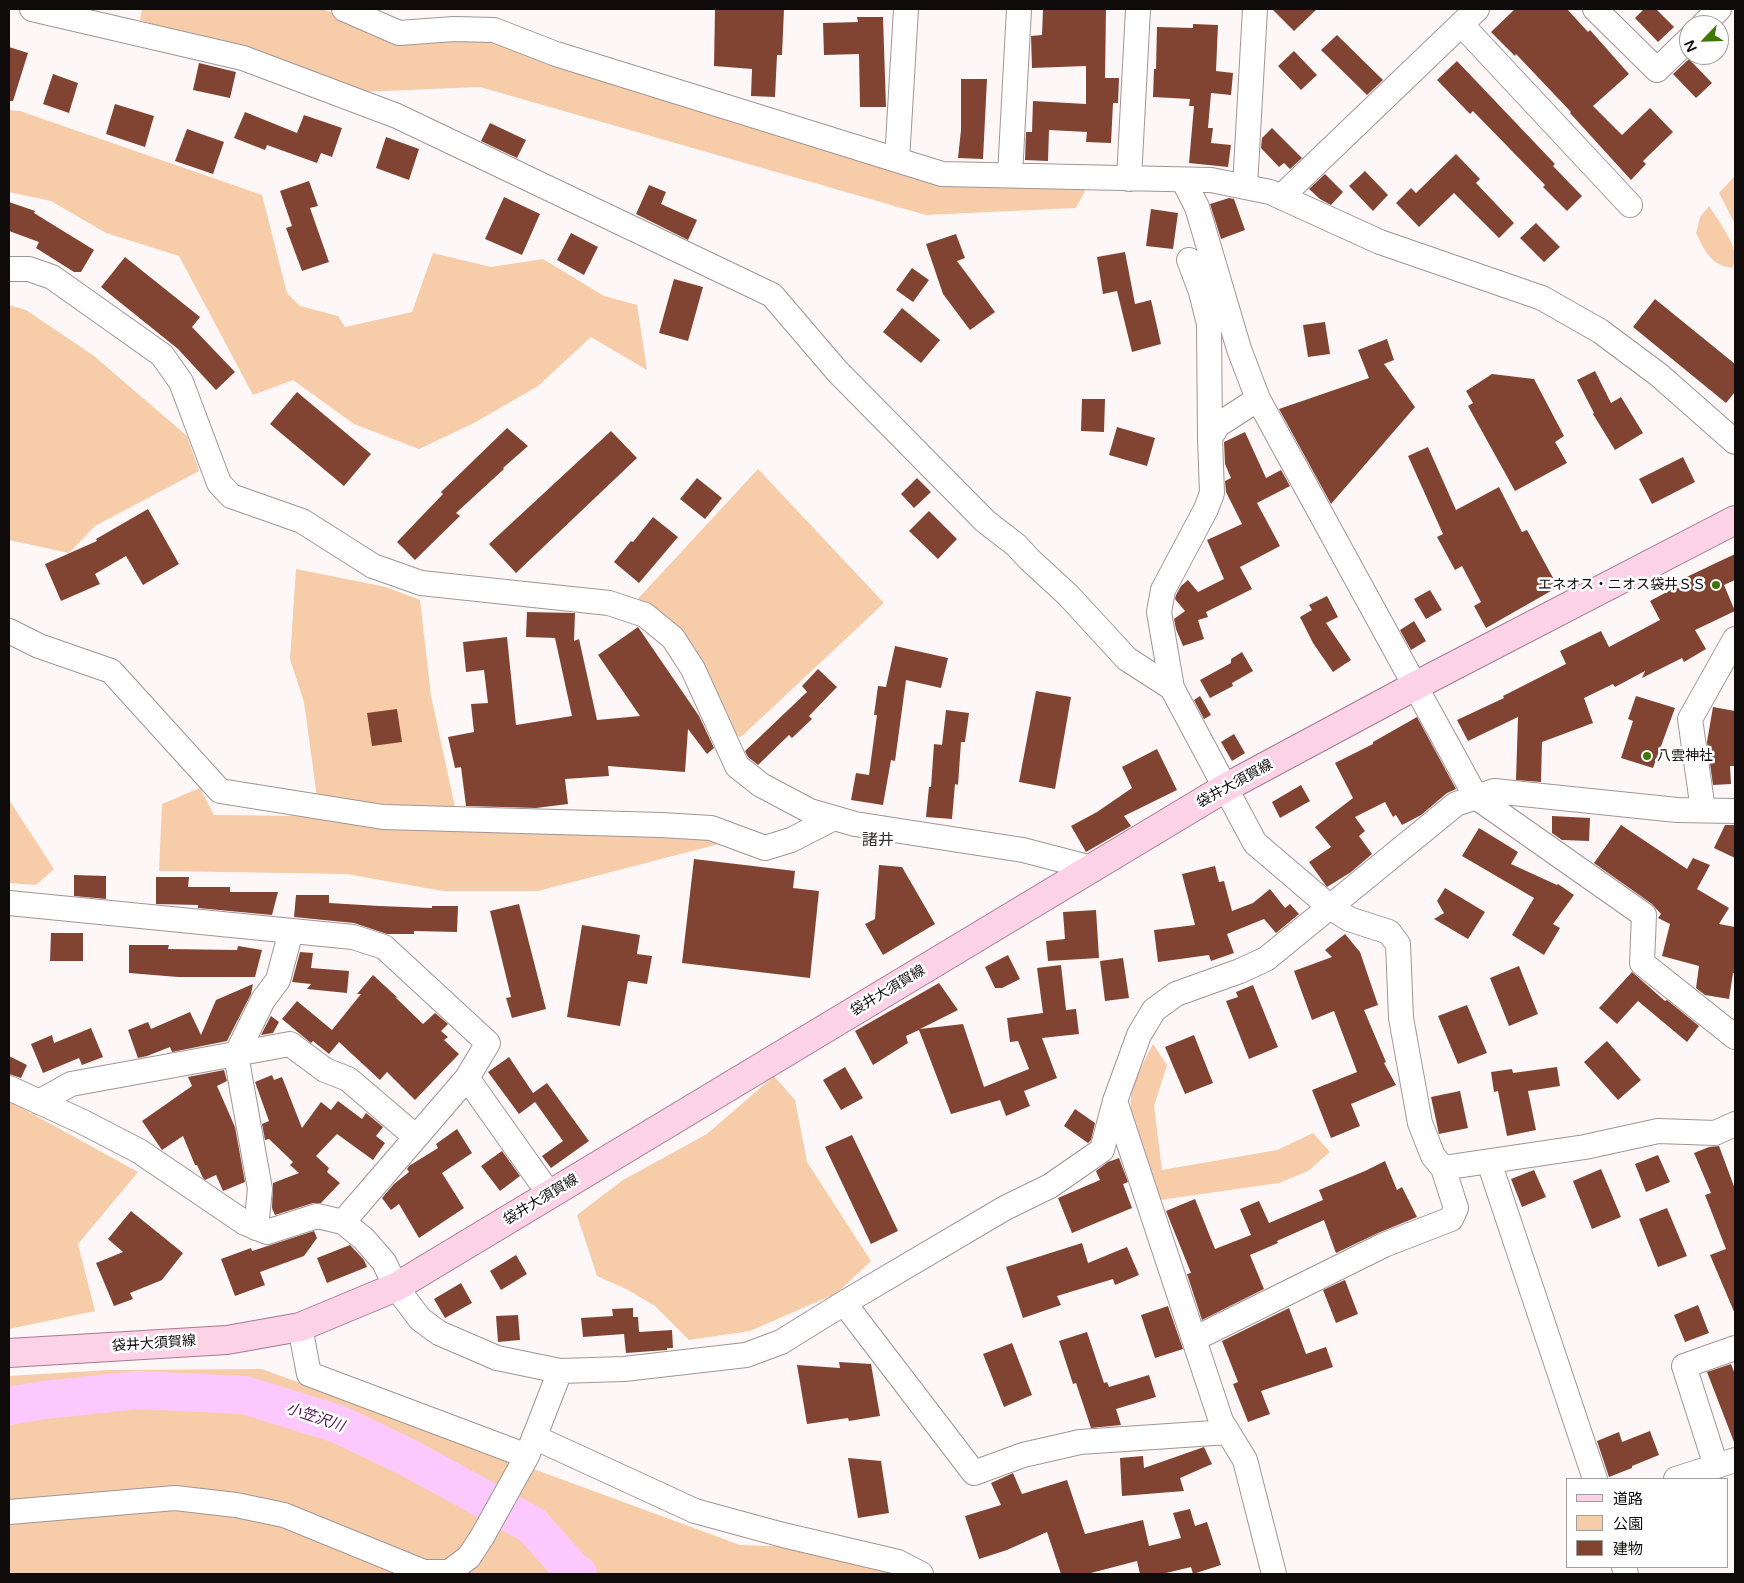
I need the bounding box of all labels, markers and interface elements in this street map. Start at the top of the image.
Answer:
north arrow [1679,15,1729,65]
text: N [1681,37,1701,54]
place label: エネオス・ニオス袋井ＳＳ [1538,577,1706,593]
marker: エネオス・ニオス袋井ＳＳ [1710,579,1722,591]
place label: 八雲神社 [1657,748,1713,764]
marker: 八雲神社 [1641,750,1653,762]
street label: 袋井大須賀線 [1194,756,1276,812]
district label: 諸井 [862,831,894,851]
street label: 袋井大須賀線 [848,962,928,1020]
street label: 袋井大須賀線 [501,1171,581,1229]
street label: 袋井大須賀線 [112,1333,196,1355]
water label: 小笠沢川 [284,1400,346,1436]
legend [1566,1478,1729,1568]
text: 道路 [1613,1490,1643,1508]
text: 公園 [1613,1515,1643,1533]
text: 建物 [1613,1540,1643,1558]

